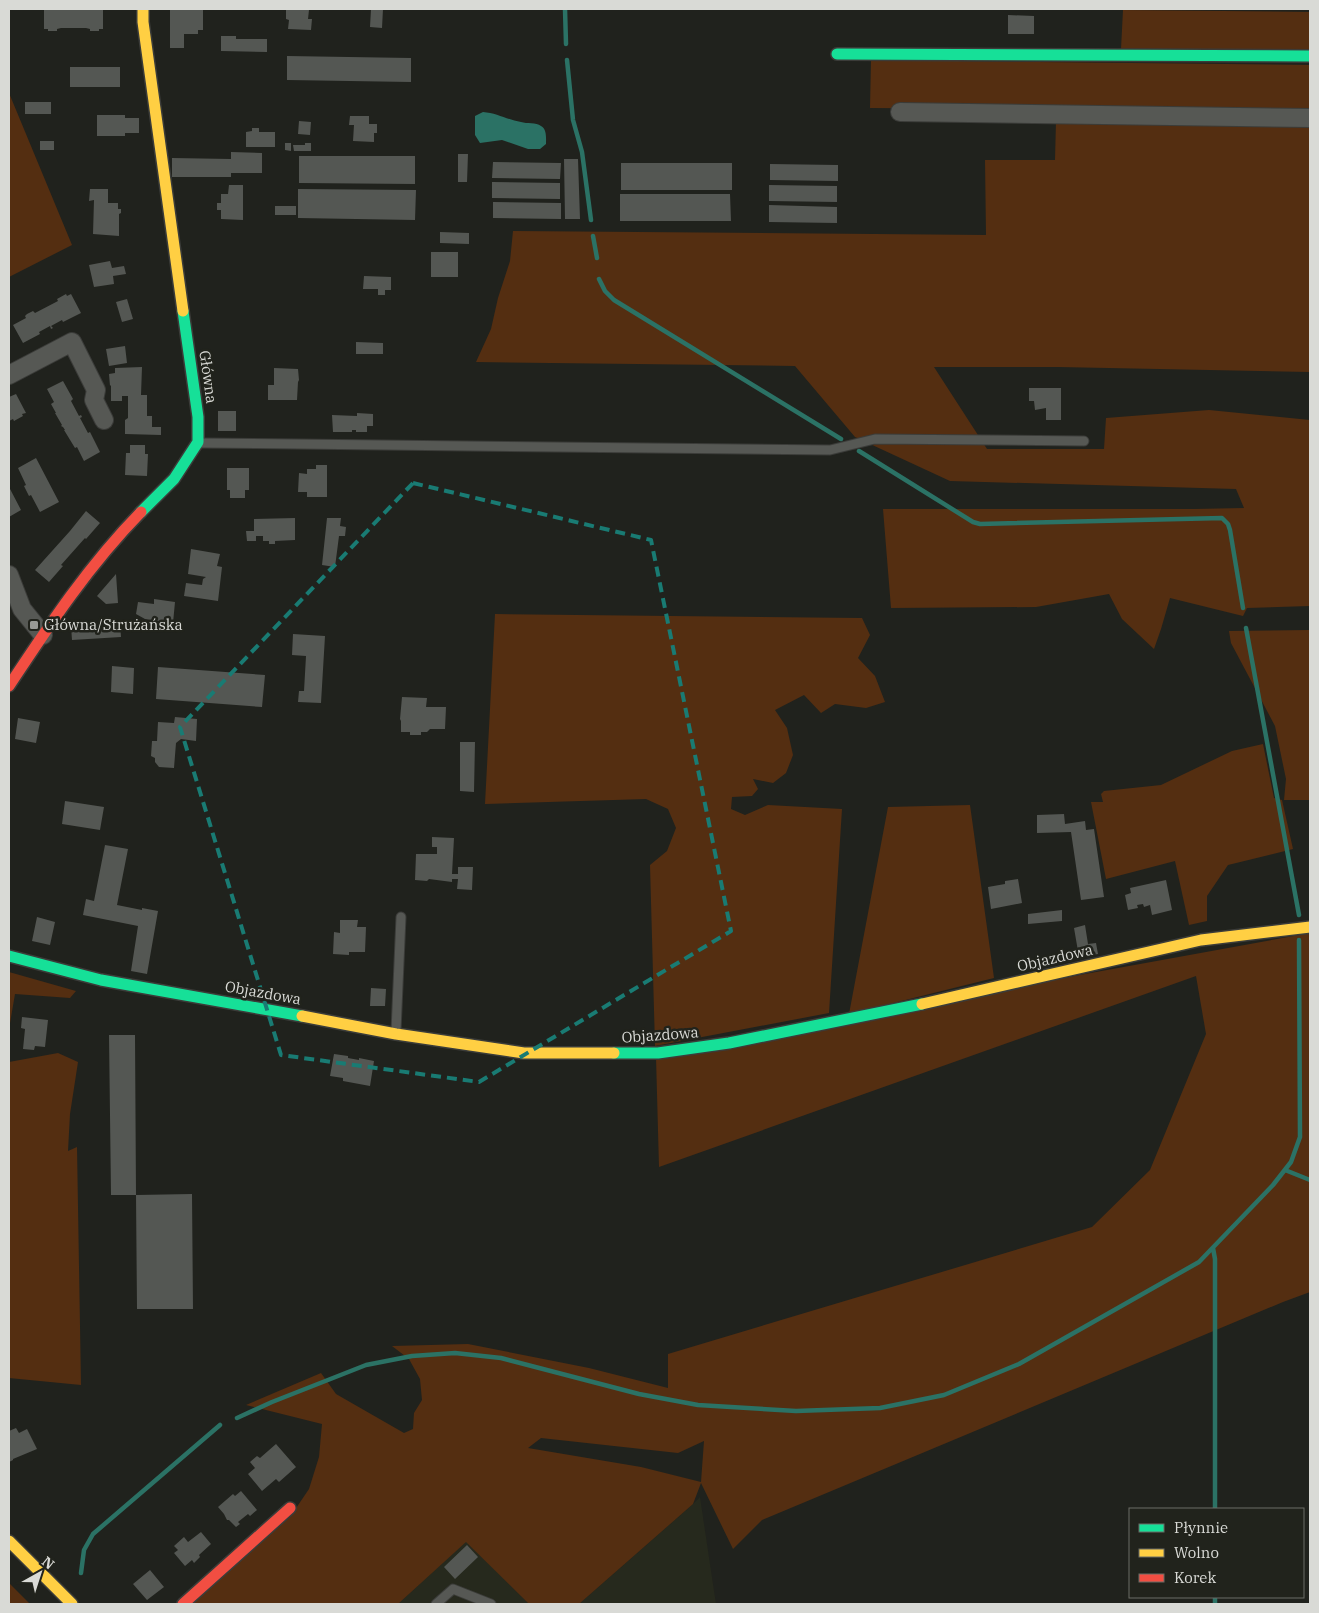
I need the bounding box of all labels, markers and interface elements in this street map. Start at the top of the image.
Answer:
street label: Główna [195,349,222,405]
place label: Główna/Strużańska [44,615,183,634]
marker: Główna/Strużańska [28,619,40,631]
street label: Objazdowa [1015,940,1095,975]
street label: Objazdowa [223,976,303,1009]
street label: Objazdowa [621,1022,699,1047]
legend [1129,1508,1304,1598]
text: Płynnie [1174,1518,1228,1537]
text: Wolno [1174,1543,1219,1562]
north arrow [15,1548,65,1598]
text: N [38,1552,58,1573]
text: Korek [1174,1568,1216,1587]

